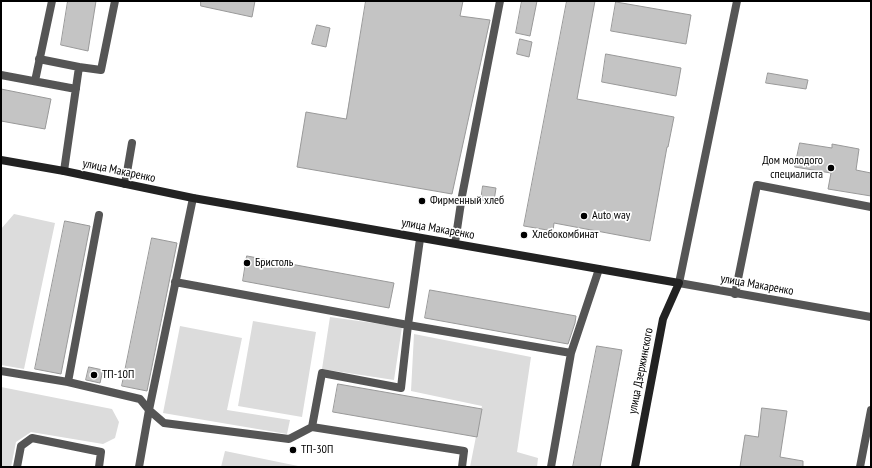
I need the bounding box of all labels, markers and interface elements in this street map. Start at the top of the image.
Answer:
place label: Дом молодого специалиста [762,154,823,182]
street label: улица Макаренко [81,156,157,186]
marker: Дом молодого специалиста [826,163,836,173]
place label: Фирменный хлеб [430,194,504,208]
marker: Фирменный хлеб [417,196,427,206]
place label: Auto way [592,209,630,223]
marker: Auto way [579,211,589,221]
street label: улица Макаренко [400,215,476,243]
place label: Хлебокомбинат [532,228,598,242]
marker: Хлебокомбинат [519,230,529,240]
place label: Бристоль [255,256,293,270]
marker: Бристоль [242,258,252,268]
street label: улица Макаренко [719,271,795,299]
street label: улица Дзержинского [626,327,656,415]
place label: ТП-10П [102,368,134,382]
marker: ТП-10П [89,370,99,380]
place label: ТП-30П [301,443,333,457]
marker: ТП-30П [288,445,298,455]

